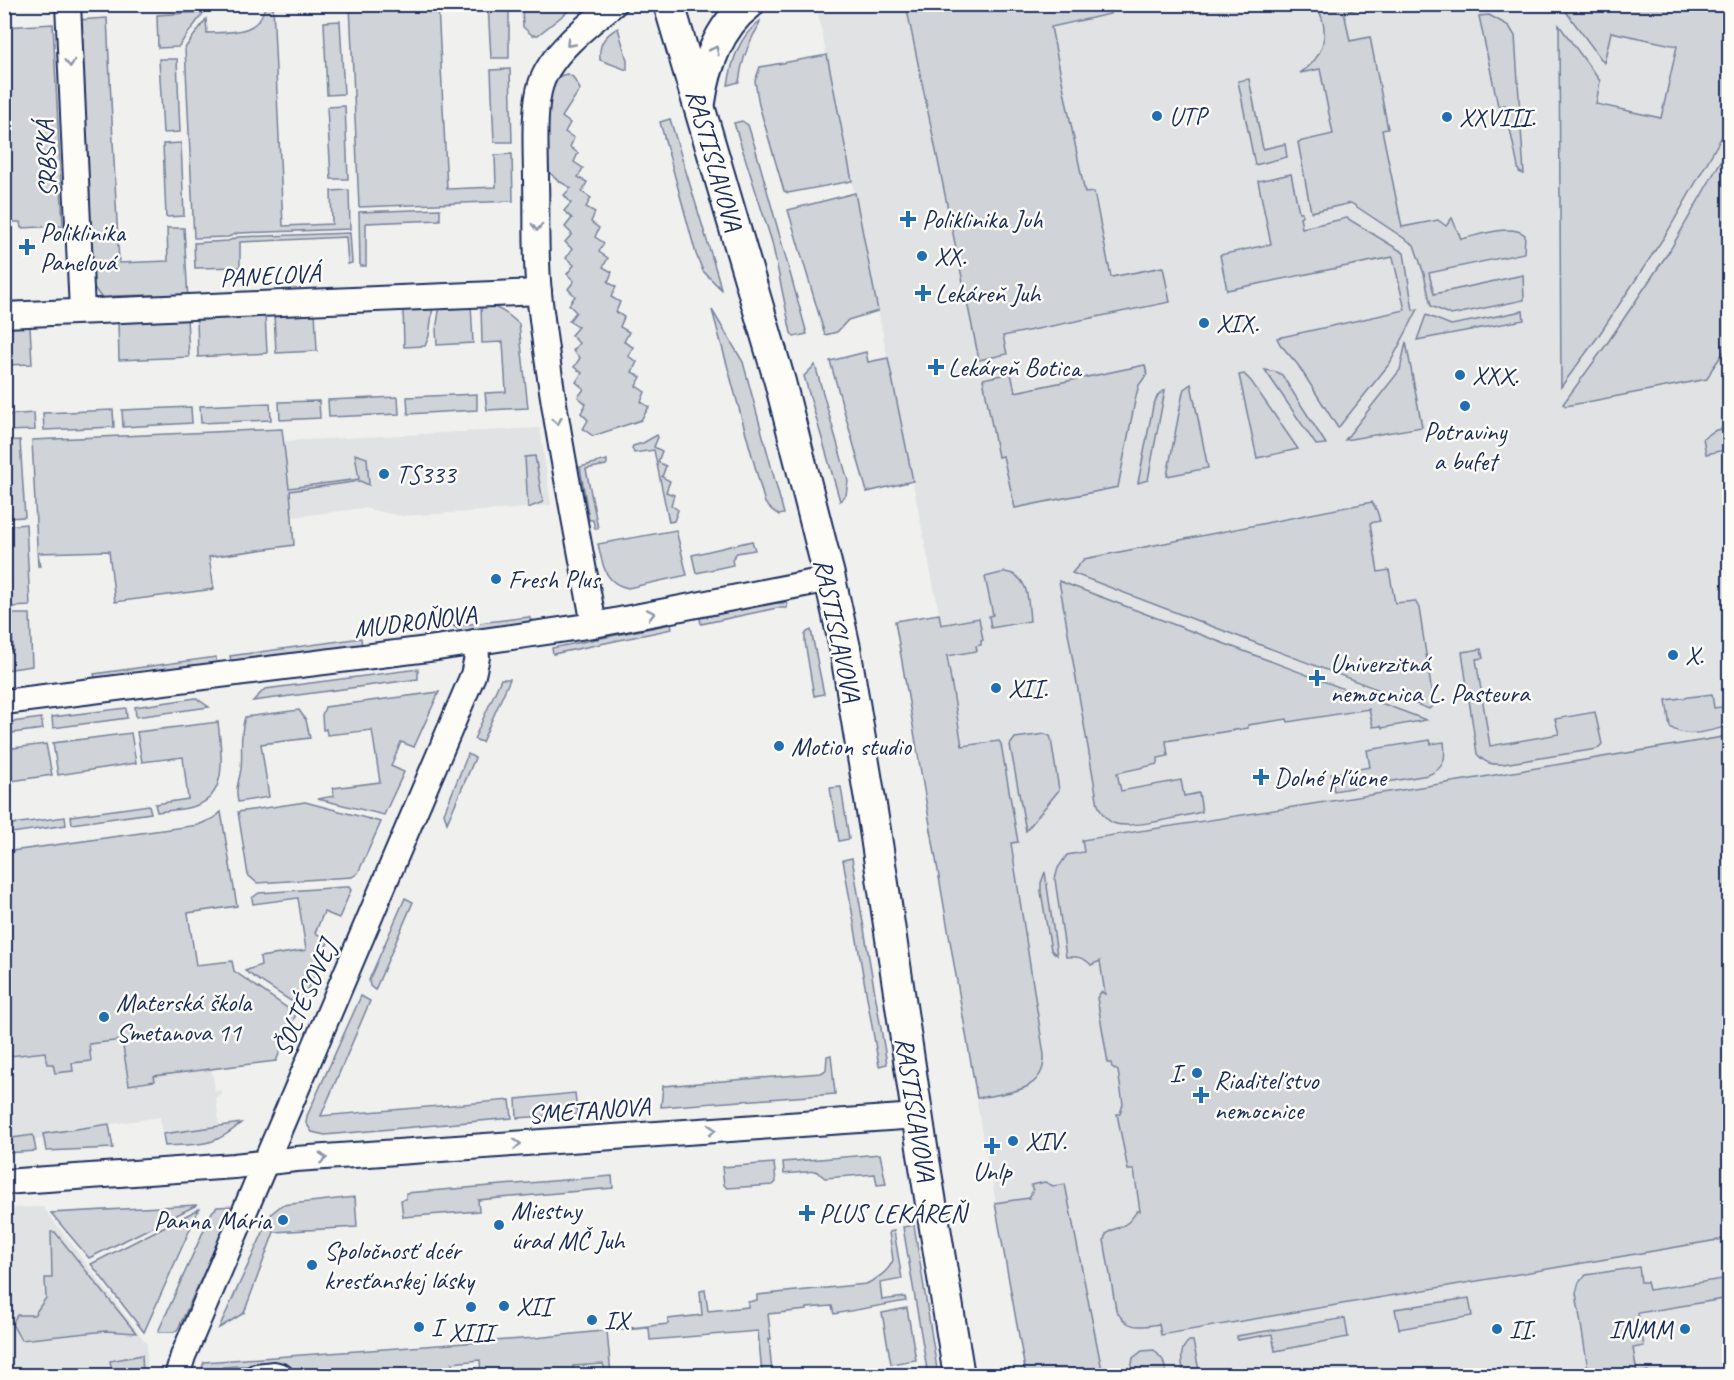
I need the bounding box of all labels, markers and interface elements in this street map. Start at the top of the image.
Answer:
one-way arrow [566,36,577,46]
one-way arrow [708,45,720,56]
one-way arrow [64,58,77,67]
street label: RASTISLAVOVA [679,86,751,235]
place label: UTP [1169,100,1209,133]
place label: XXVIII. [1459,101,1536,134]
marker: UTP [1150,109,1164,123]
marker: XXVIII. [1440,110,1454,124]
street label: SRBSKÁ [28,117,65,198]
place label: Poliklinika Juh [922,203,1044,236]
marker: Poliklinika Juh [899,210,917,228]
place label: Poliklinika Panelová [40,216,127,279]
one-way arrow [531,223,543,232]
marker: Poliklinika Panelová [18,238,36,256]
place label: XX. [934,240,967,273]
marker: XX. [915,249,929,263]
street label: PANELOVÁ [219,256,324,295]
place label: Lekáreň Juh [935,277,1042,310]
marker: Lekáreň Juh [916,286,930,300]
place label: XIX. [1216,307,1260,340]
marker: XIX. [1197,316,1211,330]
place label: Lekáreň Botica [948,351,1082,384]
place label: XXX. [1472,359,1519,392]
marker: Lekáreň Botica [929,360,943,374]
marker: XXX. [1453,368,1467,382]
marker: Potraviny a bufet [1458,399,1472,413]
place label: Potraviny a bufet [1424,415,1509,478]
one-way arrow [550,416,563,426]
place label: TS333 [396,458,458,491]
marker: TS333 [377,467,391,481]
street label: RASTISLAVOVA [806,556,869,706]
place label: Fresh Plus [508,563,602,596]
marker: Fresh Plus [489,572,503,586]
street label: MUDROŇOVA [352,598,479,645]
one-way arrow [646,608,656,621]
place label: X. [1685,639,1705,672]
place label: Univerzitná nemocnica L. Pasteura [1330,647,1531,710]
marker: X. [1666,648,1680,662]
marker: Univerzitná nemocnica L. Pasteura [1308,669,1326,687]
place label: XII. [1008,672,1049,705]
marker: XII. [989,681,1003,695]
place label: Motion studio [791,730,913,763]
marker: Motion studio [772,739,786,753]
place label: Dolné pľúcne [1274,761,1389,794]
marker: Dolné pľúcne [1252,768,1270,786]
street label: ŠOLTÉSOVEJ [265,931,345,1061]
place label: Materská škola Smetanova 11 [116,986,253,1049]
marker: Materská škola Smetanova 11 [97,1010,111,1024]
street label: RASTISLAVOVA [888,1035,943,1184]
place label: I. [1169,1057,1186,1090]
place label: Riaditeľstvo nemocnice [1214,1064,1320,1127]
marker: I. [1190,1066,1204,1080]
marker: Riaditeľstvo nemocnice [1192,1086,1210,1104]
street label: SMETANOVA [527,1090,653,1131]
one-way arrow [707,1124,716,1137]
place label: XIV. [1025,1125,1068,1158]
marker: XIV. [1006,1134,1020,1148]
one-way arrow [513,1138,522,1151]
marker: Unlp [985,1139,999,1153]
one-way arrow [318,1151,327,1164]
place label: Unlp [973,1155,1013,1188]
place label: Miestny úrad MČ Juh [511,1194,626,1257]
place label: PLUS LEKÁREŇ [819,1197,970,1230]
place label: Panna Mária [154,1204,273,1237]
marker: PLUS LEKÁREŇ [800,1206,814,1220]
marker: Panna Mária [276,1213,290,1227]
marker: Miestny úrad MČ Juh [492,1218,506,1232]
place label: Spoločnosť dcér kresťanskej lásky [324,1234,476,1297]
marker: Spoločnosť dcér kresťanskej lásky [305,1258,319,1272]
place label: XII [516,1290,556,1323]
marker: XII [497,1299,511,1313]
marker: XIII [464,1300,478,1314]
place label: IX [604,1304,633,1337]
place label: I [431,1311,447,1344]
marker: IX [585,1313,599,1327]
place label: II. [1509,1313,1536,1346]
place label: INMM [1609,1313,1674,1346]
place label: XIII [448,1316,499,1349]
marker: I [412,1320,426,1334]
marker: II. [1490,1322,1504,1336]
marker: INMM [1678,1322,1692,1336]

